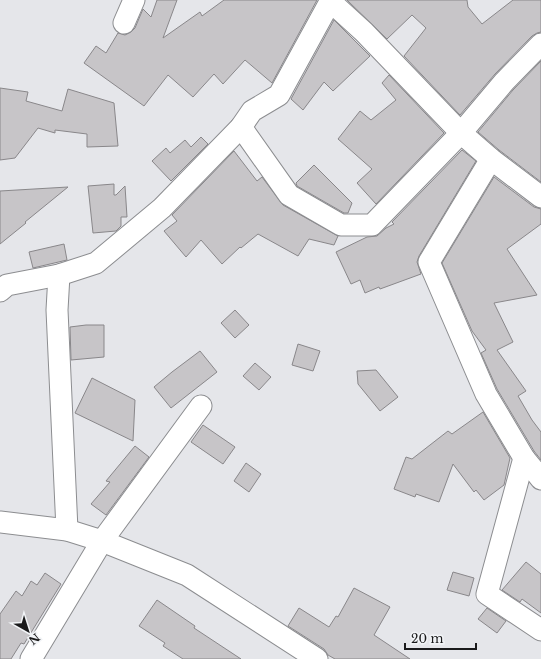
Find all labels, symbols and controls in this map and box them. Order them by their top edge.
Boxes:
north arrow [8,611,48,651]
scale bar [405,625,476,651]
text: N [25,630,43,648]
text: 20 m [411,631,443,646]

